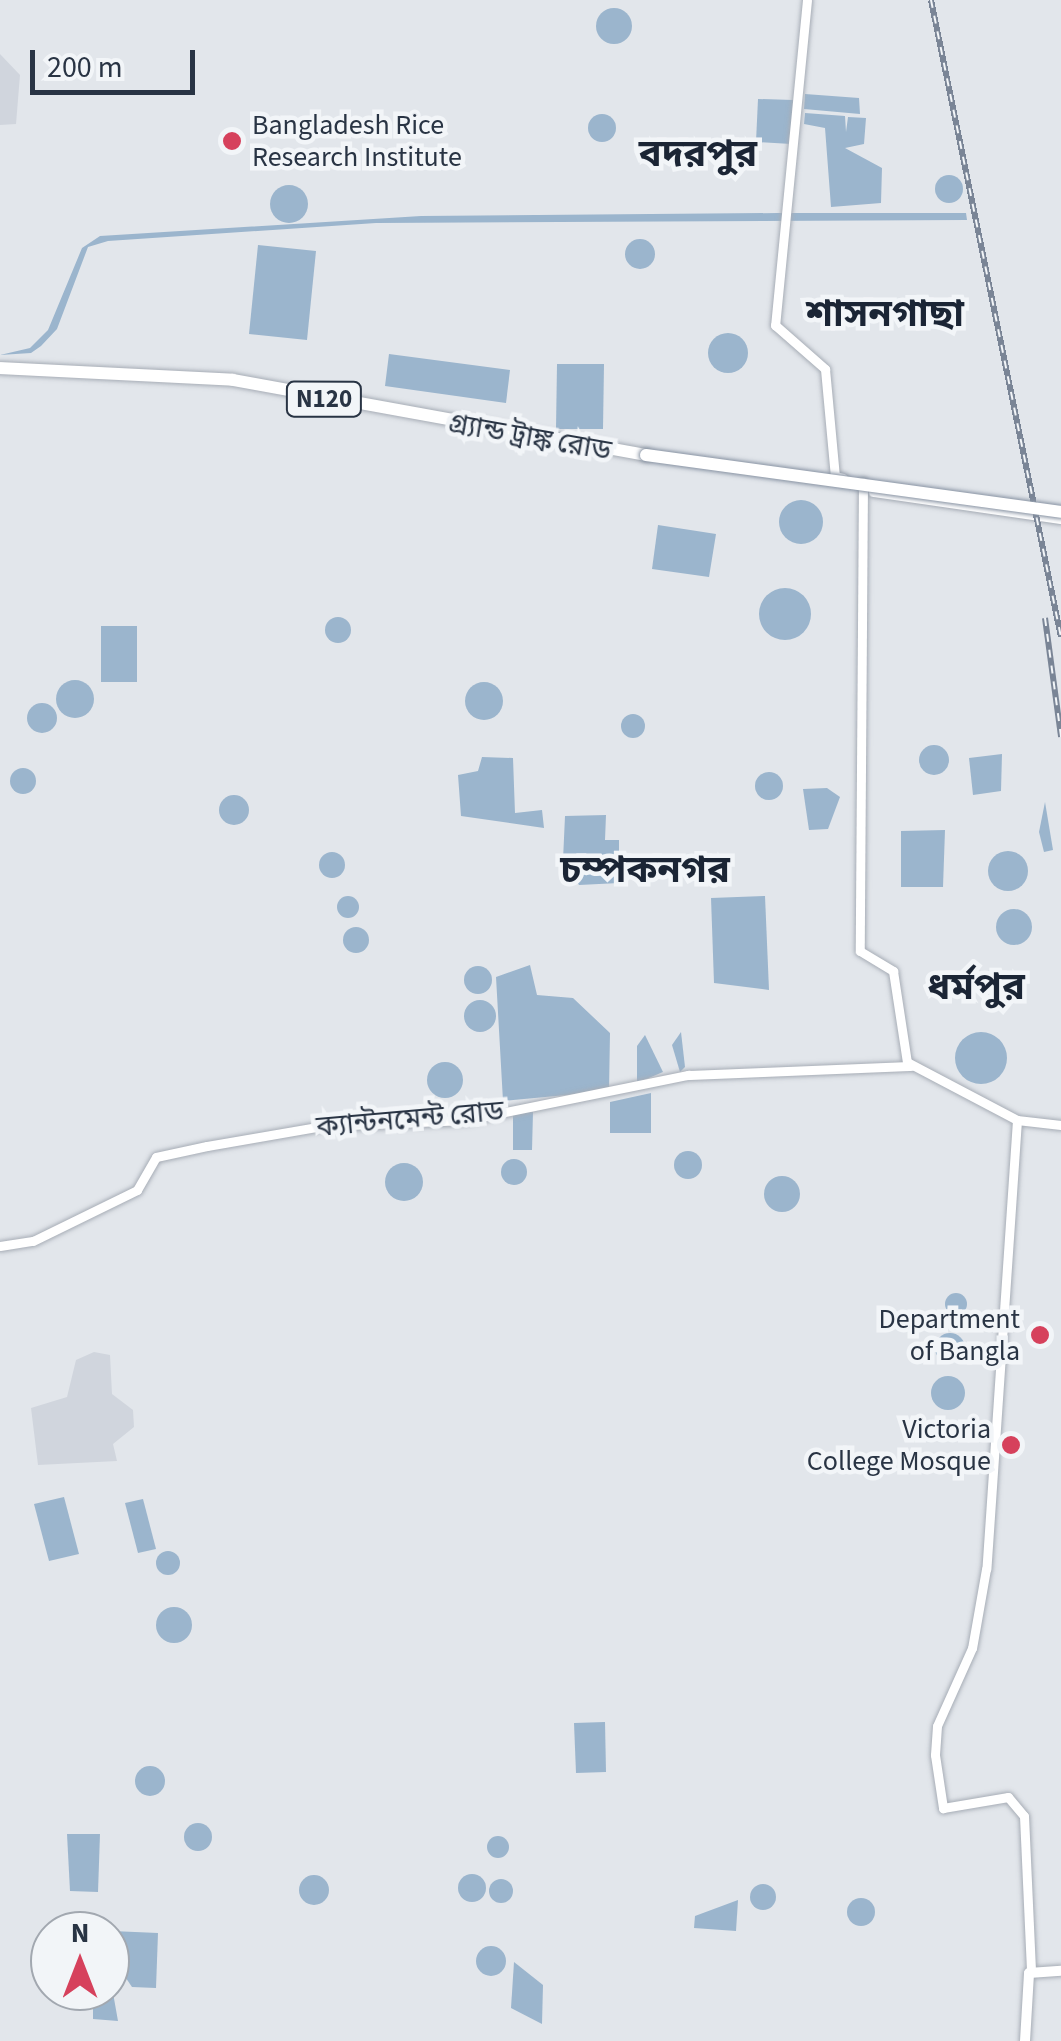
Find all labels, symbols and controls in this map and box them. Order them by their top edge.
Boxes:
scale bar [35,30,200,92]
text: 200 m [47,46,123,89]
place label: Bangladesh Rice Research Institute [252,108,462,174]
marker: Bangladesh Rice Research Institute [221,130,243,152]
district label: বদরপুর [639,132,757,178]
district label: শাসনগাছা [806,292,964,338]
road number: N120 [284,379,364,419]
street label: গ্র্যান্ড ট্রাঙ্ক রোড [446,406,614,468]
district label: চম্পকনগর [560,848,730,894]
district label: ধর্মপুর [927,965,1025,1011]
street label: ক্যান্টনমেন্ট রোড [315,1094,505,1144]
place label: Department of Bangla [879,1302,1020,1368]
marker: Department of Bangla [1029,1324,1051,1346]
place label: Victoria College Mosque [807,1412,991,1478]
marker: Victoria College Mosque [1000,1434,1022,1456]
north arrow [30,1911,130,2011]
text: N [71,1913,89,1953]

